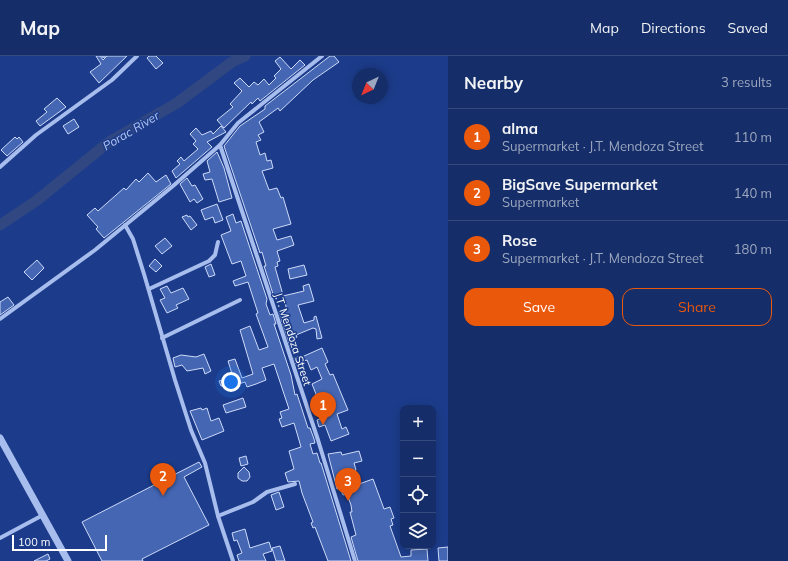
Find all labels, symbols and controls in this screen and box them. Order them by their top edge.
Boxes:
text: Map [20,16,60,40]
text: Map [590,19,619,37]
text: Directions [641,19,706,37]
text: Saved [728,19,768,37]
north arrow [352,68,388,104]
text: Nearby [464,72,523,93]
text: 3 results [721,74,772,90]
water label: Porac River [100,108,162,153]
text: alma [502,119,538,138]
text: 1 [473,129,481,145]
text: 110 m [734,129,772,145]
text: Supermarket · J.T. Mendoza Street [502,138,704,154]
text: BigSave Supermarket [502,175,658,194]
text: 2 [473,185,481,201]
text: 140 m [734,185,772,201]
text: Supermarket [502,194,579,210]
text: Rose [502,231,537,250]
text: 3 [473,241,481,257]
text: 180 m [734,241,772,257]
text: Supermarket · J.T. Mendoza Street [502,250,704,266]
button: Save [464,288,614,326]
button: Share [622,288,772,326]
street label: J.T. Mendoza Street [271,291,315,387]
your location [221,372,241,392]
pin: 1 [310,392,336,425]
map controls [400,405,436,549]
button: + [400,405,436,441]
button: − [400,441,436,477]
pin: 2 [150,463,176,496]
pin: 3 [335,468,361,501]
button: locate [400,477,436,513]
button: layers [400,513,436,549]
scale bar [12,533,107,552]
text: 100 m [18,535,50,549]

